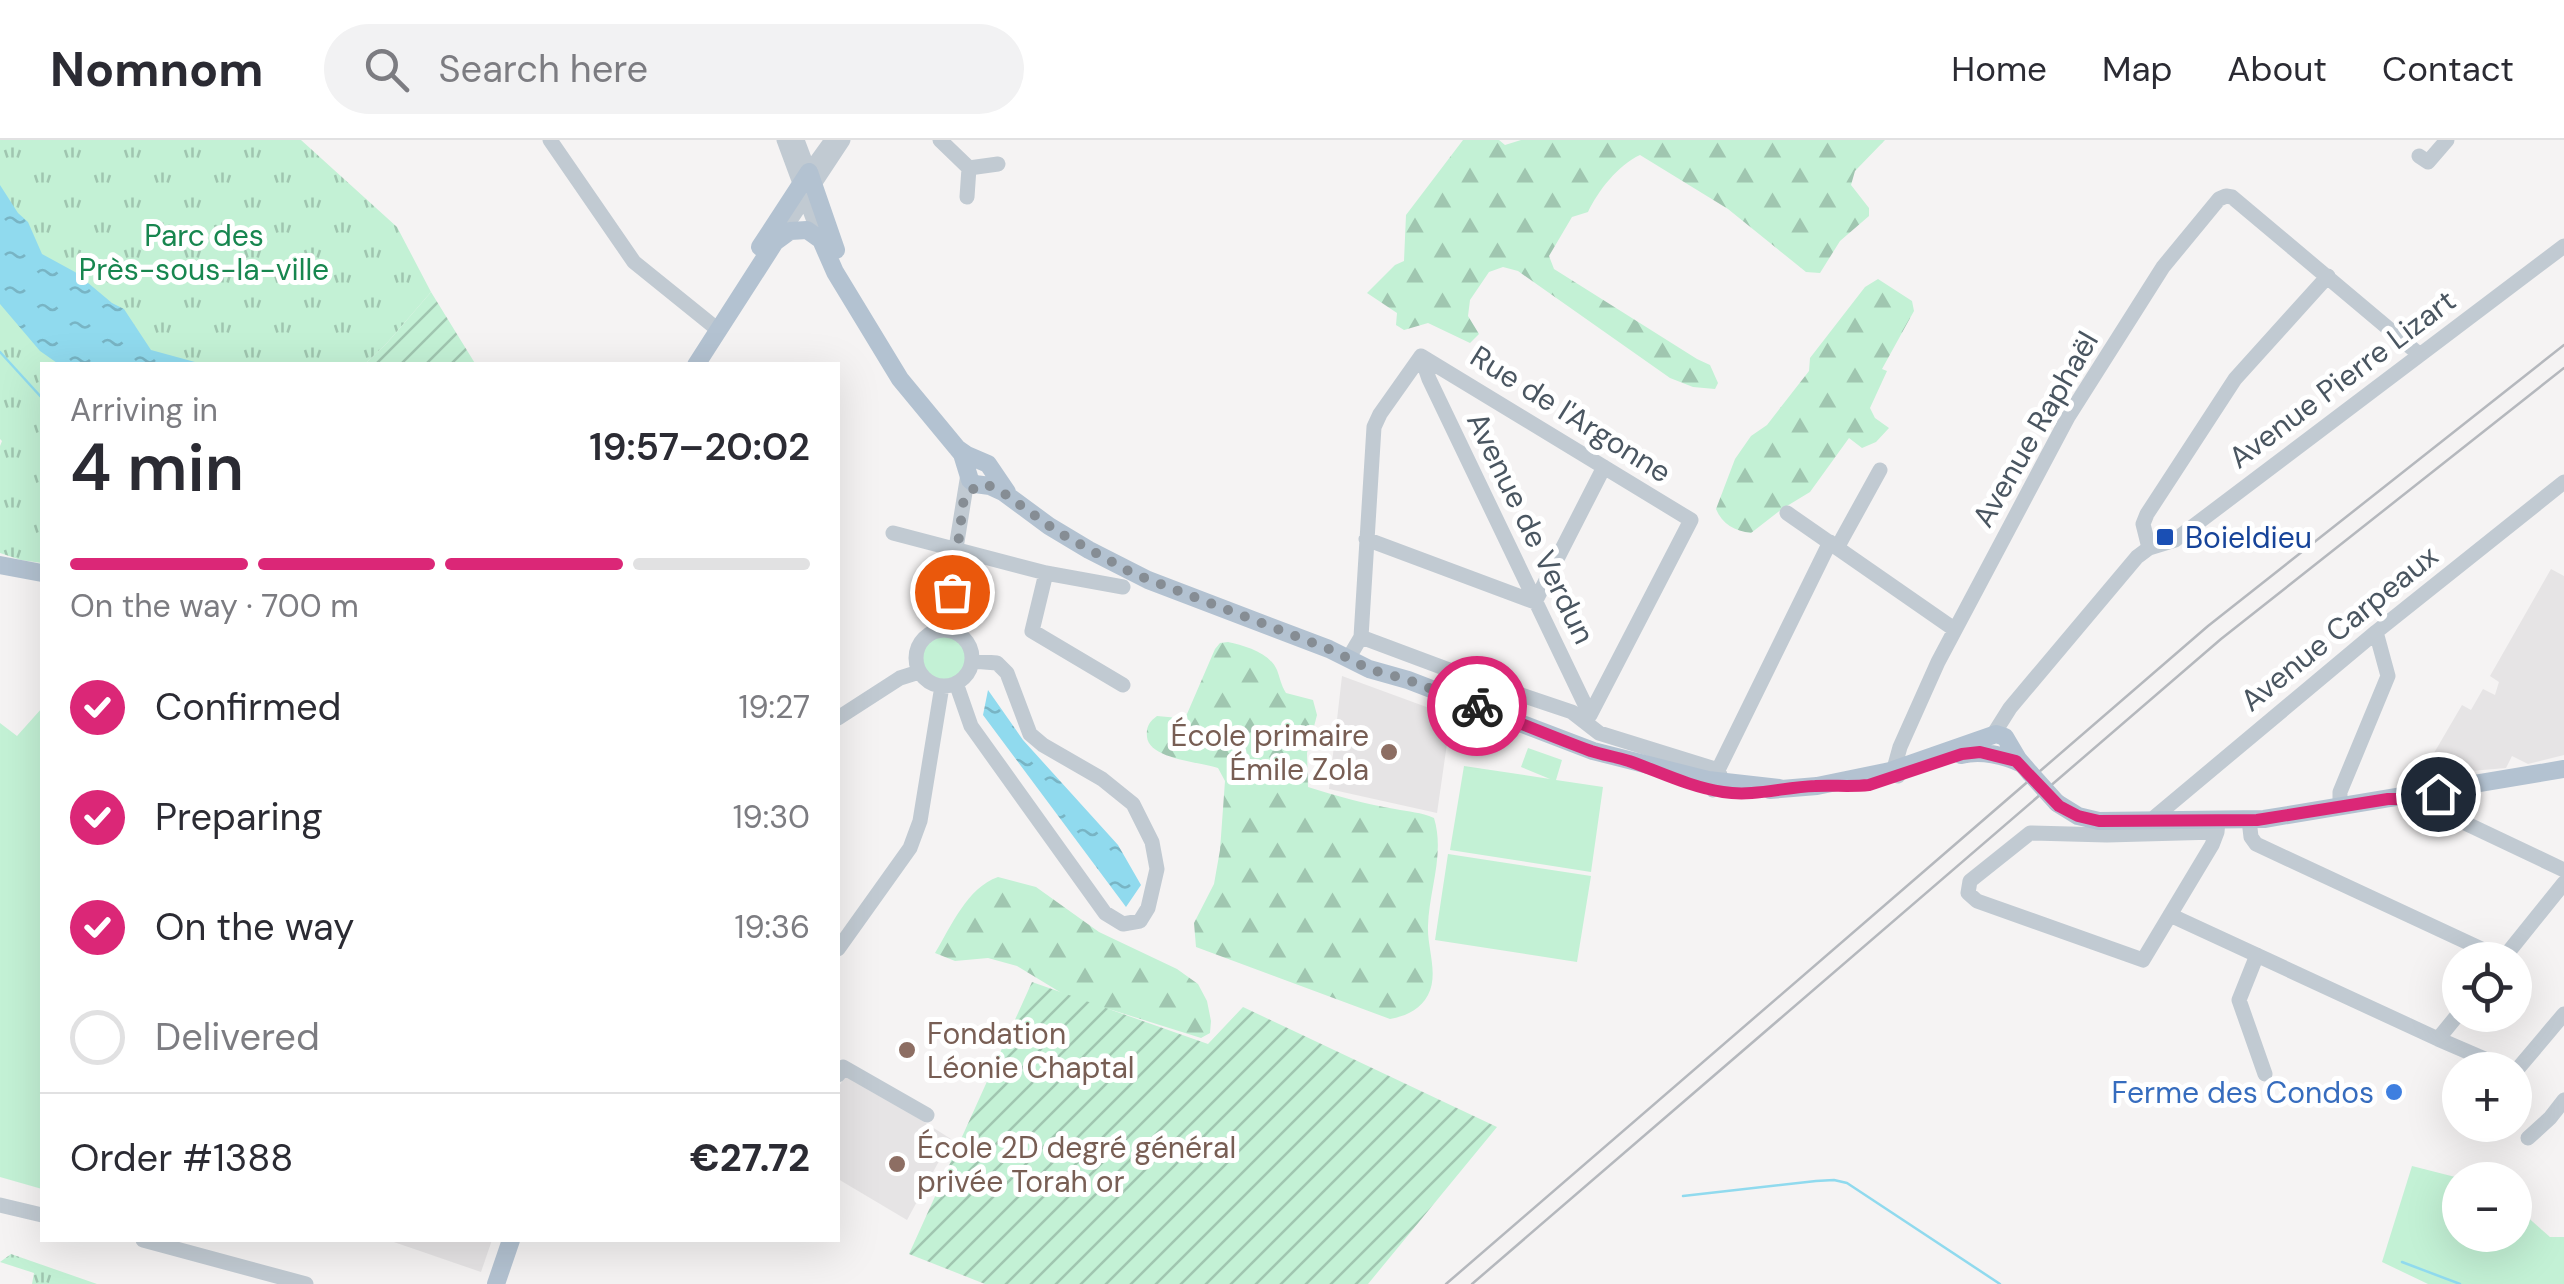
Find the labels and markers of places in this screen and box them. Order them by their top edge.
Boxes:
place label: Boieldieu [2185,518,2312,557]
marker: Boieldieu [2154,526,2176,548]
pin [910,550,995,635]
place label: École primaire Émile Zola [1170,716,1369,789]
marker: École primaire Émile Zola [1378,741,1400,763]
pin [2396,752,2481,837]
place label: Fondation Léonie Chaptal [927,1014,1134,1087]
marker: Fondation Léonie Chaptal [896,1039,918,1061]
place label: Ferme des Condos [2112,1073,2374,1112]
marker: Ferme des Condos [2383,1081,2405,1103]
place label: École 2D degré général privée Torah or [917,1128,1236,1201]
marker: École 2D degré général privée Torah or [886,1153,908,1175]

